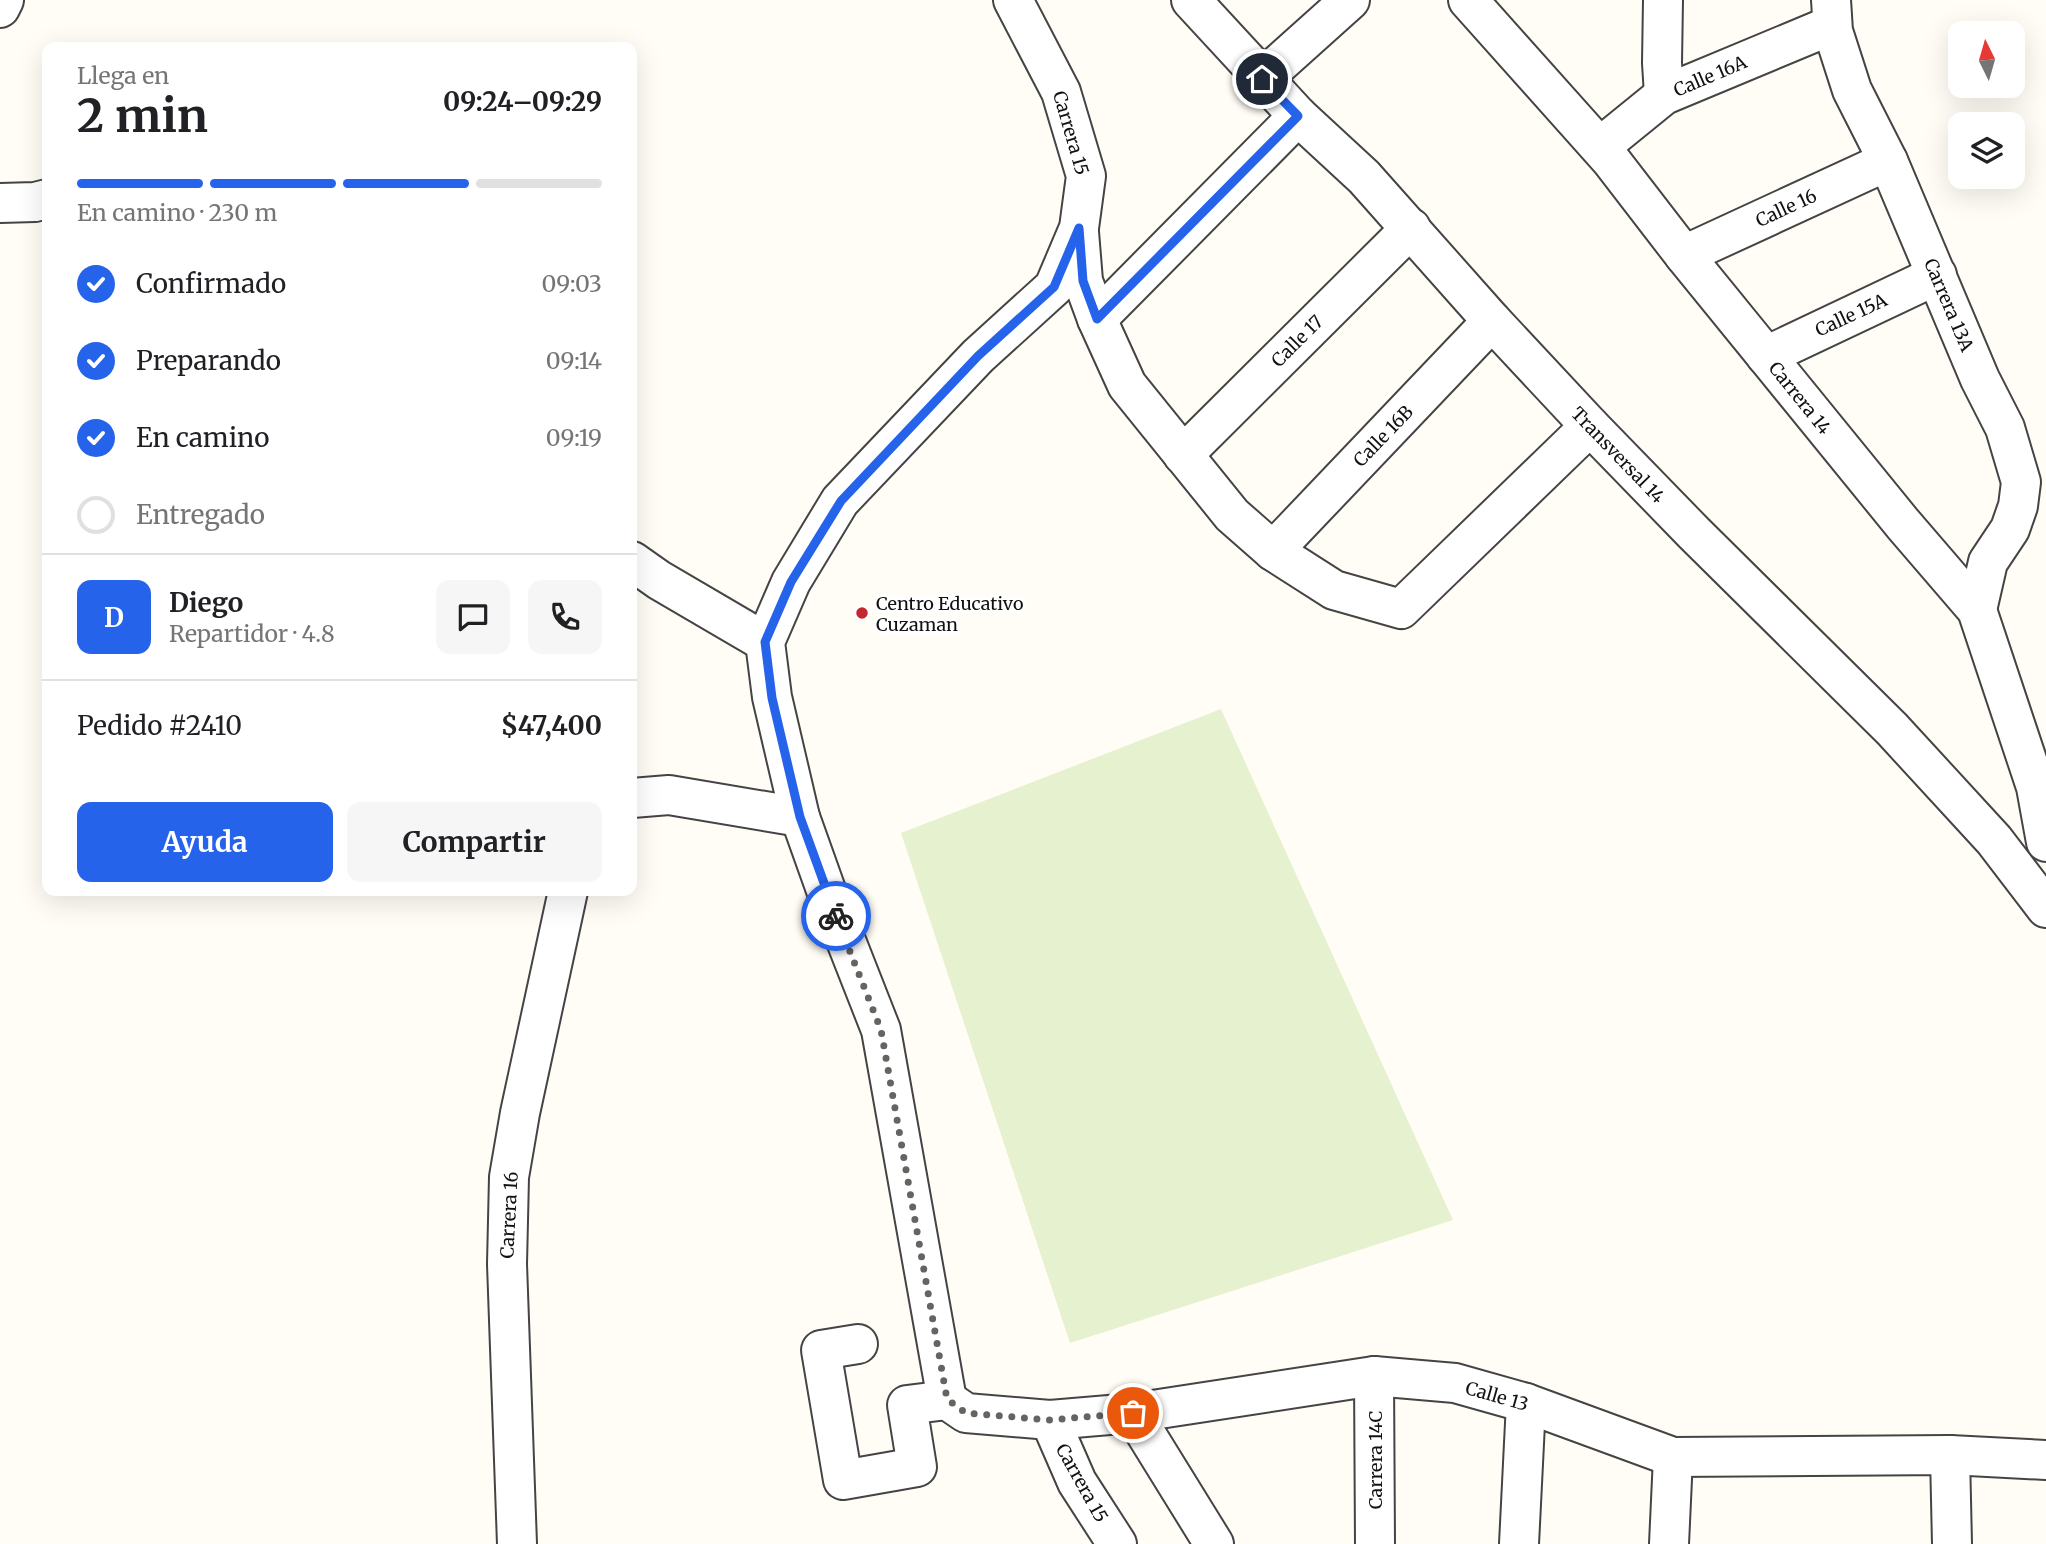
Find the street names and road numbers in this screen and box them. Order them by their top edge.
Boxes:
street label: Calle 16A [1670,50,1750,102]
street label: Carrera 15 [1048,88,1094,178]
street label: Calle 16 [1752,184,1820,232]
street label: Carrera 13A [1919,255,1979,355]
street label: Calle 15A [1811,288,1891,342]
street label: Calle 17 [1266,310,1328,372]
street label: Carrera 14 [1764,357,1836,439]
street label: Calle 16B [1348,401,1418,471]
street label: Transversal 14 [1566,402,1670,508]
street label: Carrera 16 [495,1171,523,1259]
street label: Calle 13 [1463,1376,1531,1416]
street label: Carrera 14C [1364,1410,1387,1509]
street label: Carrera 15 [1051,1440,1113,1526]

